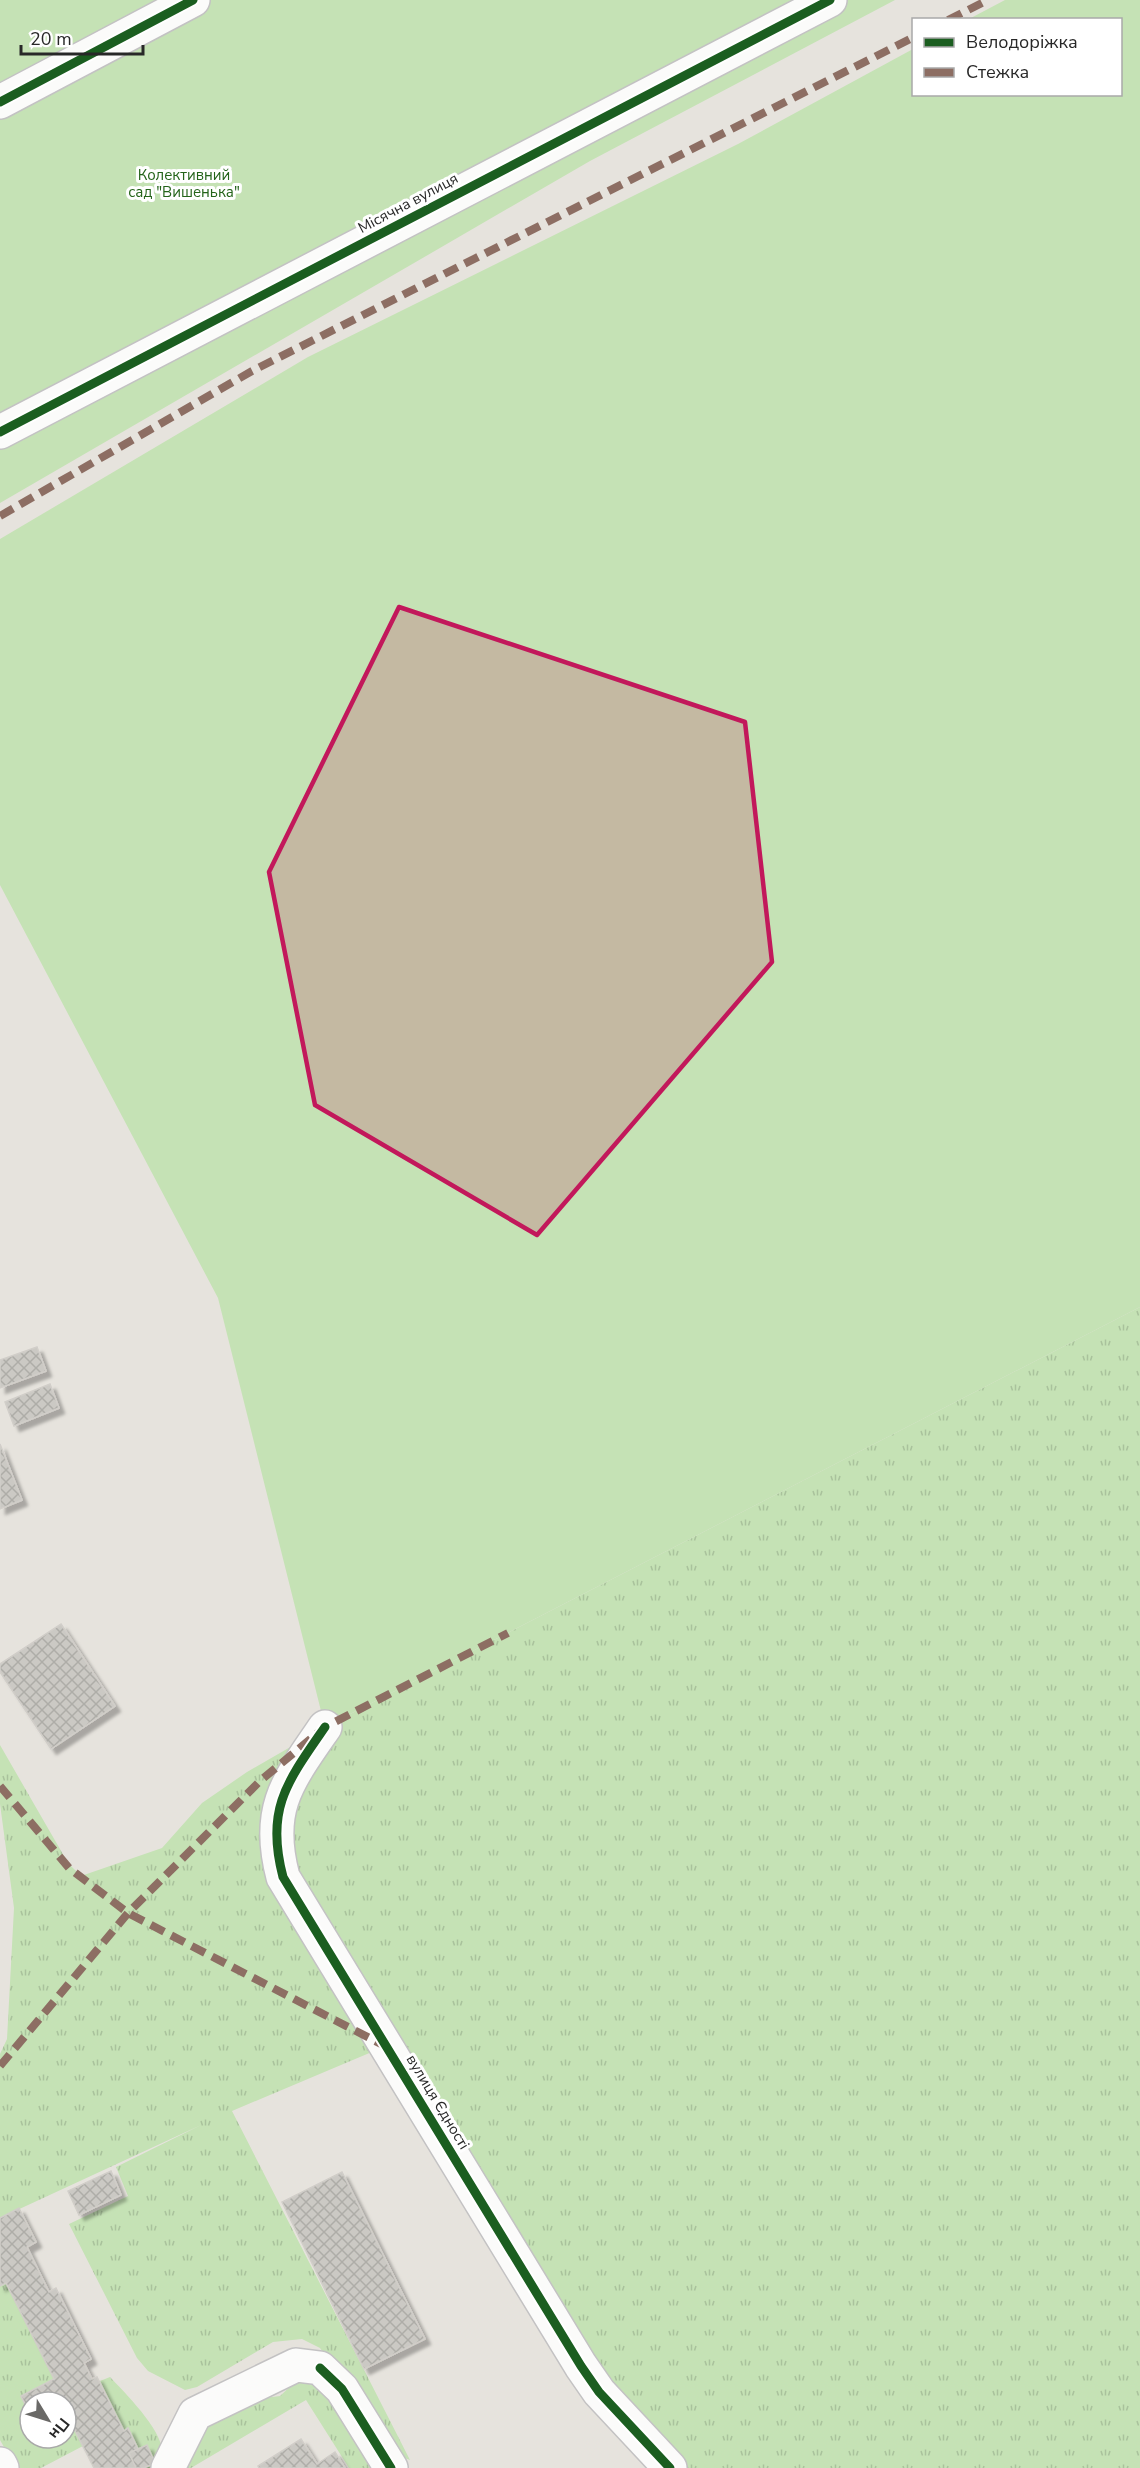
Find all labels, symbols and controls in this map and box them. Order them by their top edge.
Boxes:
scale bar [21,18,142,56]
legend [912,18,1122,96]
text: 20 m [30,27,72,51]
text: Велодоріжка [966,30,1078,54]
text: Стежка [966,60,1029,84]
park label: Колективний сад "Вишенька" [128,165,240,202]
street label: Місячна вулиця [354,168,462,238]
street label: вулиця Єдності [402,2051,474,2153]
north arrow [18,2390,78,2450]
text: Пн [44,2413,74,2444]

